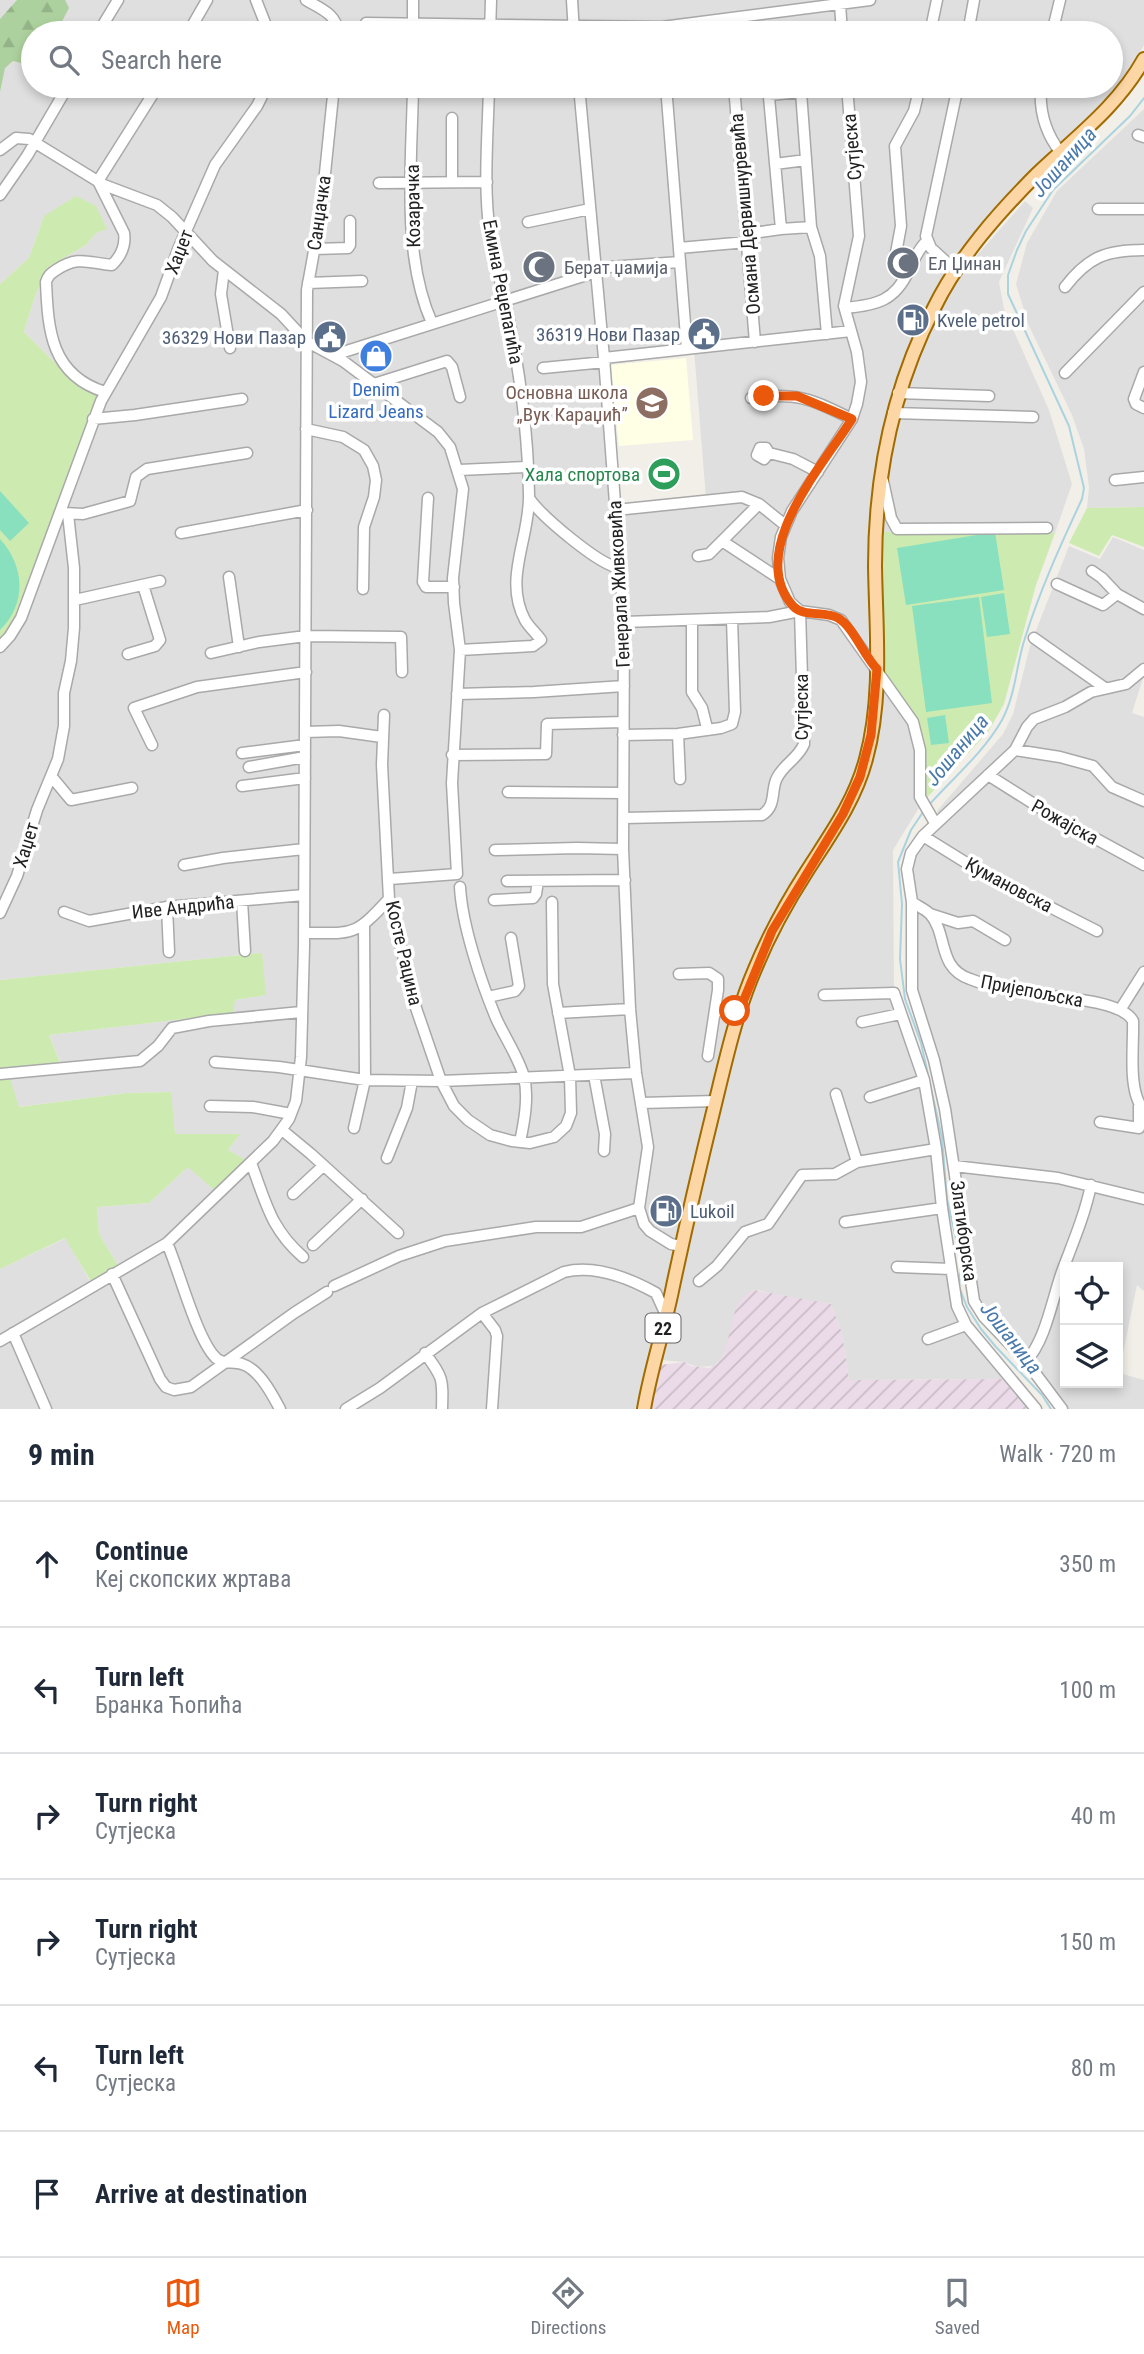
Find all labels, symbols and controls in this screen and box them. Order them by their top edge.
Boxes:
search box [21,21,1123,98]
icon: search [45,41,83,79]
text: Search here [101,45,222,75]
street label: Османа Дервишнуревића [725,112,765,316]
street label: Сутјеска [838,113,866,181]
water label: Јошаница [1027,122,1101,202]
street label: Козарачка [401,164,425,248]
street label: Санџачка [302,174,336,252]
street label: Емина Реџепагића [478,218,528,366]
street label: Хаџет [160,226,198,278]
mosque icon: Ел Џинан [884,244,922,282]
mosque icon: Берат џамија [520,248,558,286]
place label: Ел Џинан [928,252,1001,275]
place label: Берат џамија [564,256,668,279]
fuel station icon: Kvele petrol [894,301,932,339]
place label: Kvele petrol [937,309,1025,332]
public building icon: 36319 Нови Пазар [685,315,723,353]
public building icon: 36329 Нови Пазар [311,318,349,356]
place label: 36319 Нови Пазар [536,323,680,346]
place label: 36329 Нови Пазар [162,326,306,349]
shop icon: Denim Lizard Jeans [357,337,395,375]
place label: Denim Lizard Jeans [328,378,424,423]
route end [748,380,779,411]
place label: Основна школа „Вук Караџић” [505,381,628,426]
school or university icon: Основна школа „Вук Караџић” [633,384,671,422]
sports icon: Хала спортова [645,455,683,493]
place label: Хала спортова [525,463,640,486]
street label: Генерала Живковића [603,500,635,668]
street label: Сутјеска [790,674,813,740]
water label: Јошаница [920,710,994,790]
street label: Рожајска [1028,794,1102,850]
street label: Хаџет [8,820,44,870]
street label: Кумановска [962,852,1056,918]
street label: Иве Андрића [131,890,235,924]
street label: Косте Рацина [381,898,427,1008]
street label: Пријепољска [979,970,1085,1012]
route start [719,995,750,1026]
street label: Златиборска [946,1179,982,1283]
fuel station icon: Lukoil [647,1192,685,1230]
place label: Lukoil [690,1200,735,1223]
map controls [1060,1262,1123,1388]
button: locate [1060,1262,1123,1325]
water label: Јошаница [975,1297,1047,1379]
road number: 22 [646,1314,680,1343]
button: layers [1060,1325,1123,1388]
text: 9 min [28,1437,95,1472]
text: Walk · 720 m [999,1441,1116,1468]
text: Continue [95,1536,188,1566]
icon: ahead [28,1545,66,1583]
text: 350 m [1059,1551,1116,1578]
text: Кеј скопских жртава [95,1566,291,1593]
text: Turn left [95,1662,184,1692]
icon: left [28,1671,66,1709]
text: 100 m [1059,1677,1116,1704]
text: Бранка Ћопића [95,1692,242,1719]
text: Turn right [95,1788,197,1818]
icon: right [28,1797,66,1835]
text: 40 m [1071,1803,1116,1830]
text: Сутјеска [95,1818,176,1845]
text: Turn right [95,1914,197,1944]
icon: right [28,1923,66,1961]
text: 150 m [1059,1929,1116,1956]
text: Сутјеска [95,1944,176,1971]
text: Turn left [95,2040,184,2070]
icon: left [28,2049,66,2087]
text: 80 m [1071,2055,1116,2082]
text: Сутјеска [95,2070,176,2097]
icon: arrive [28,2175,66,2213]
text: Arrive at destination [95,2179,307,2209]
tab: Map [164,2274,202,2339]
tab: Directions [530,2274,606,2339]
tab: Saved [935,2274,980,2339]

